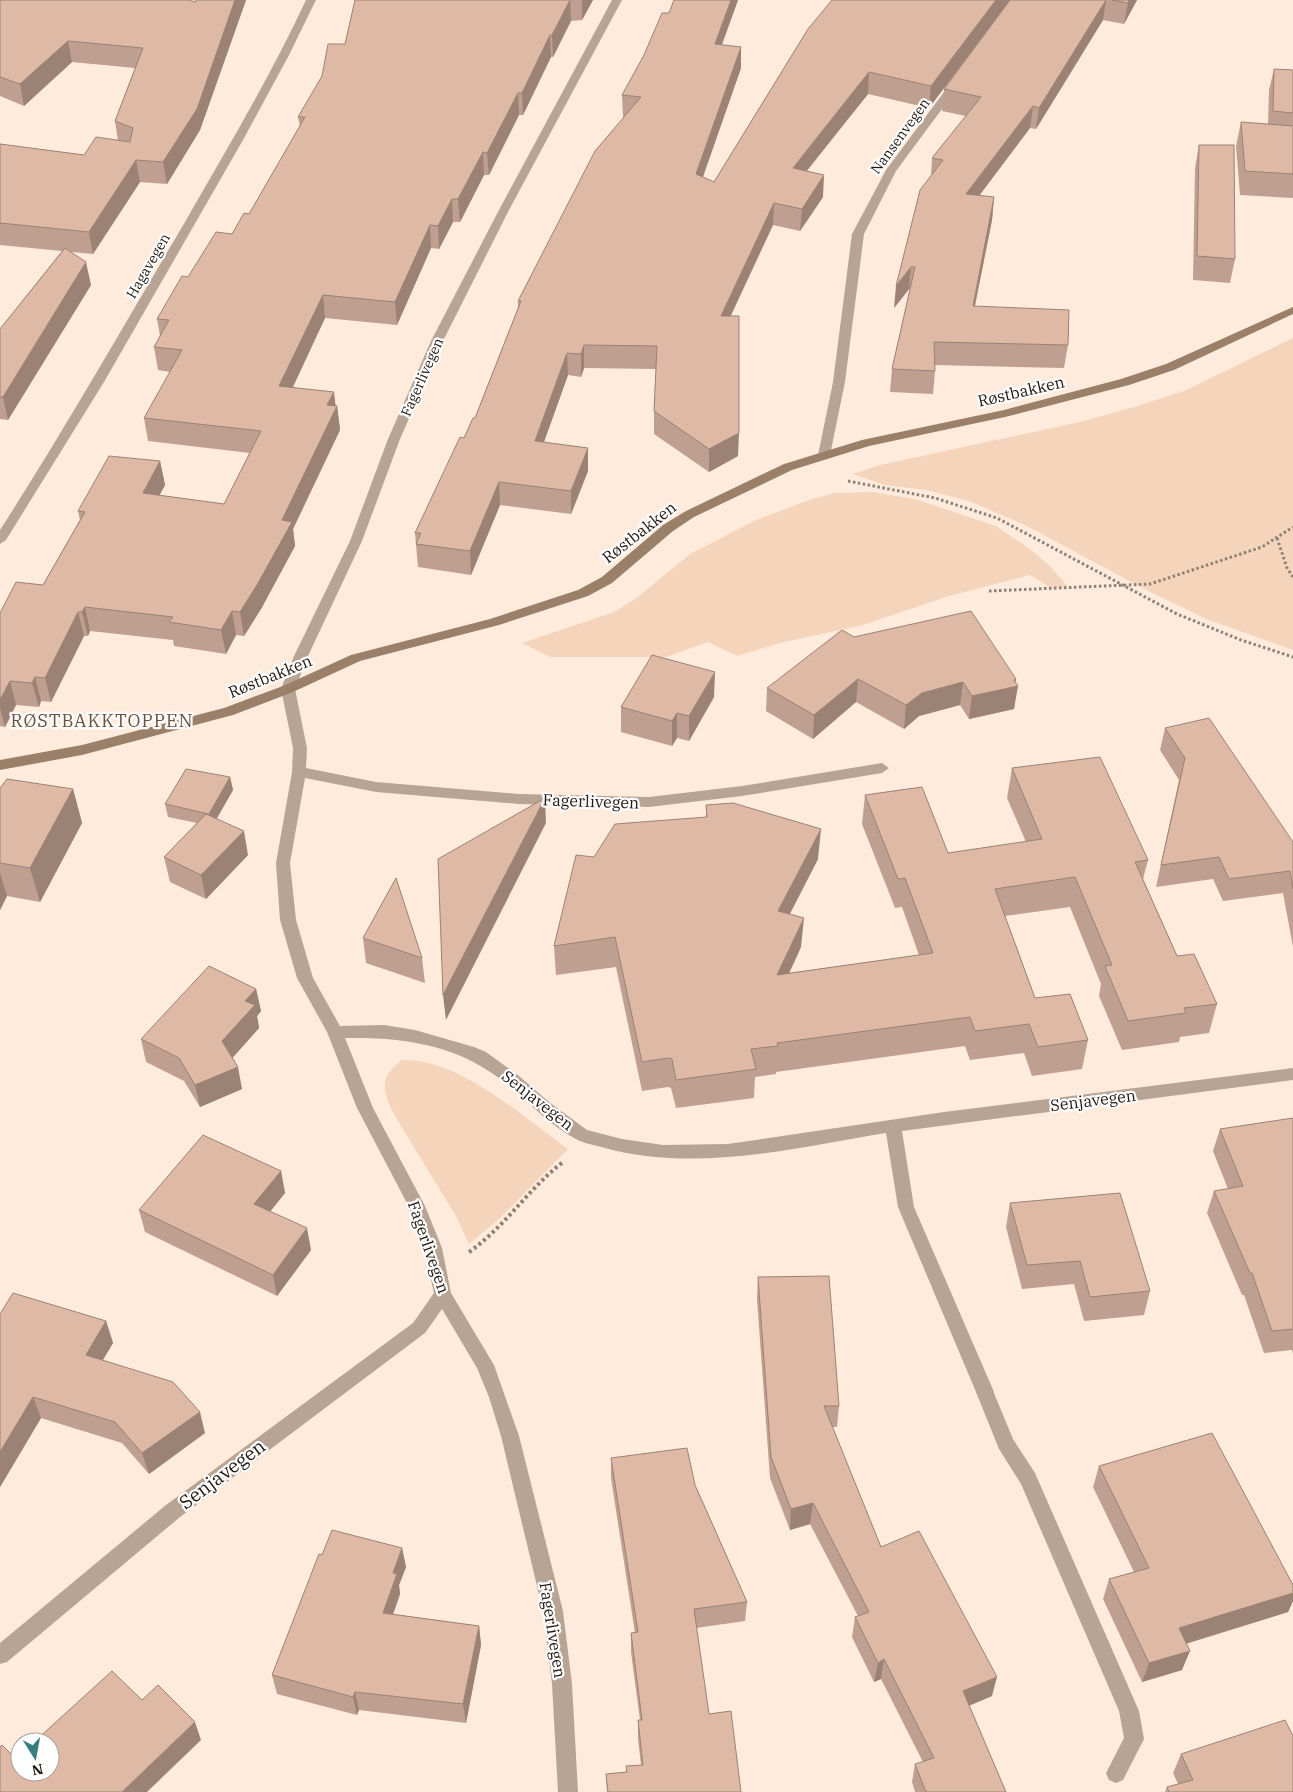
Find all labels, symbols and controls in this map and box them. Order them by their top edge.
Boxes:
street label: Nansenvegen [866,95,934,177]
street label: Hagavegen [122,230,174,302]
street label: Fagerlivegen [397,335,447,419]
street label: Røstbakken [976,371,1066,411]
street label: Røstbakken [598,497,680,567]
street label: Røstbakken [225,650,315,702]
district label: RØSTBAKKTOPPEN [11,709,193,732]
street label: Fagerlivegen [542,789,640,813]
street label: Senjavegen [498,1066,578,1134]
street label: Senjavegen [1049,1085,1137,1115]
street label: Fagerlivegen [404,1198,454,1296]
street label: Senjavegen [174,1434,270,1514]
street label: Fagerlivegen [536,1581,570,1679]
north arrow [10,1732,60,1782]
text: N [30,1760,45,1780]

